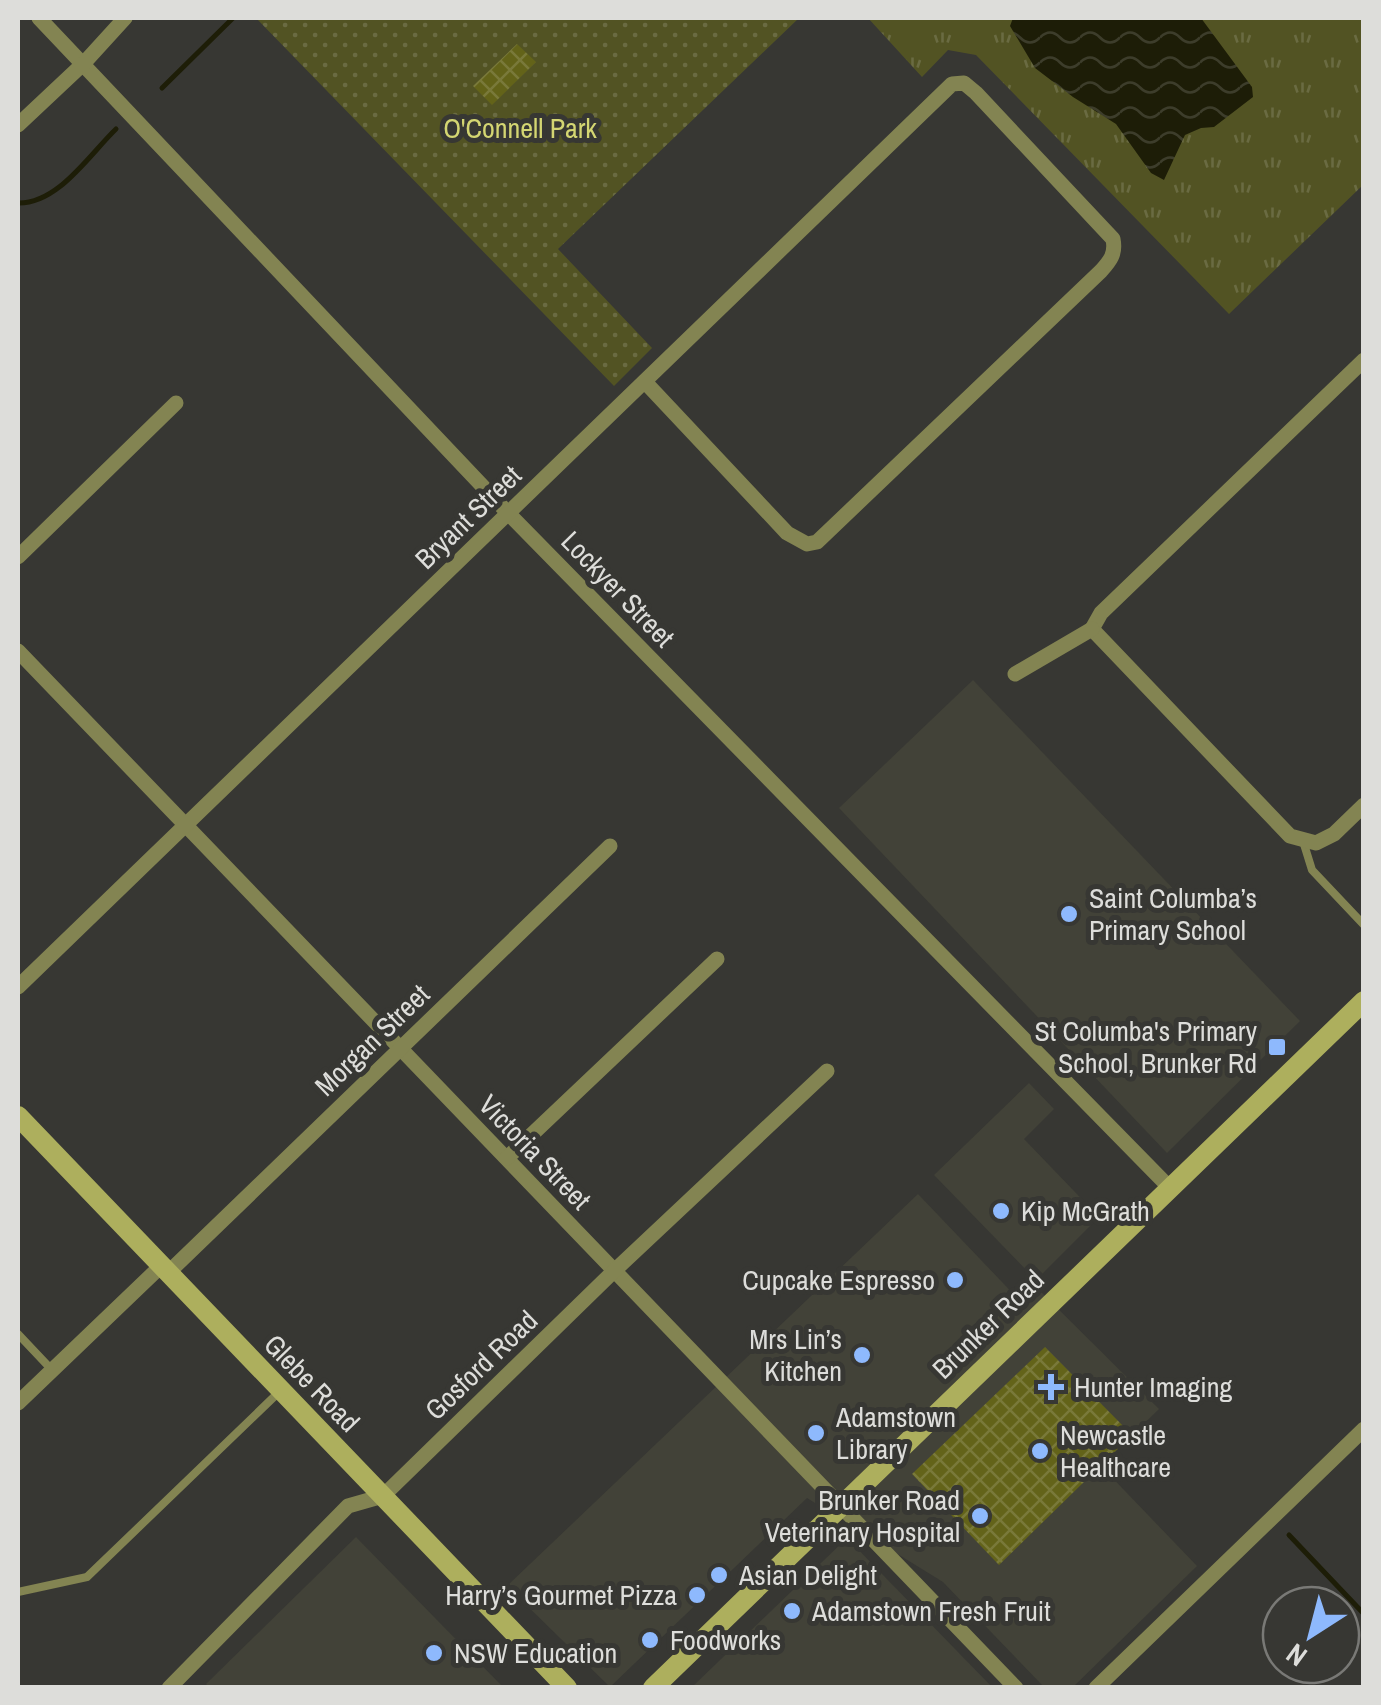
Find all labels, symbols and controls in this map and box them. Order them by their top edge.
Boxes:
park label: O'Connell Park [443,109,597,147]
street label: Bryant Street [407,457,529,577]
street label: Lockyer Street [553,523,683,655]
place label: Saint Columba’s Primary School [1089,879,1257,949]
marker: Saint Columba’s Primary School [1058,903,1080,925]
street label: Morgan Street [306,976,438,1104]
place label: St Columba's Primary School, Brunker Rd [1034,1012,1258,1082]
marker: St Columba's Primary School, Brunker Rd [1266,1036,1288,1058]
street label: Victoria Street [470,1086,600,1218]
place label: Kip McGrath [1021,1192,1150,1230]
marker: Kip McGrath [990,1200,1012,1222]
place label: Cupcake Espresso [742,1261,935,1299]
street label: Brunker Road [924,1261,1052,1387]
marker: Cupcake Espresso [944,1269,966,1291]
street label: Gosford Road [416,1302,546,1428]
place label: Mrs Lin’s Kitchen [749,1320,842,1390]
street label: Glebe Road [256,1326,368,1440]
marker: Mrs Lin’s Kitchen [851,1344,873,1366]
place label: Hunter Imaging [1074,1368,1232,1406]
marker: Hunter Imaging [1038,1374,1064,1400]
place label: Adamstown Library [835,1398,956,1468]
place label: Newcastle Healthcare [1060,1416,1171,1486]
marker: Adamstown Library [805,1422,827,1444]
marker: Newcastle Healthcare [1029,1440,1051,1462]
place label: Brunker Road Veterinary Hospital [765,1481,960,1551]
marker: Brunker Road Veterinary Hospital [969,1505,991,1527]
place label: Asian Delight [738,1556,877,1594]
marker: Asian Delight [708,1564,730,1586]
place label: Harry’s Gourmet Pizza [445,1576,677,1614]
marker: Harry’s Gourmet Pizza [686,1584,708,1606]
north arrow [1261,1585,1361,1685]
place label: Adamstown Fresh Fruit [811,1592,1051,1630]
marker: Adamstown Fresh Fruit [781,1600,803,1622]
place label: Foodworks [670,1621,781,1659]
marker: Foodworks [639,1629,661,1651]
place label: NSW Education [454,1634,617,1672]
text: N [1278,1635,1314,1675]
marker: NSW Education [423,1642,445,1664]

